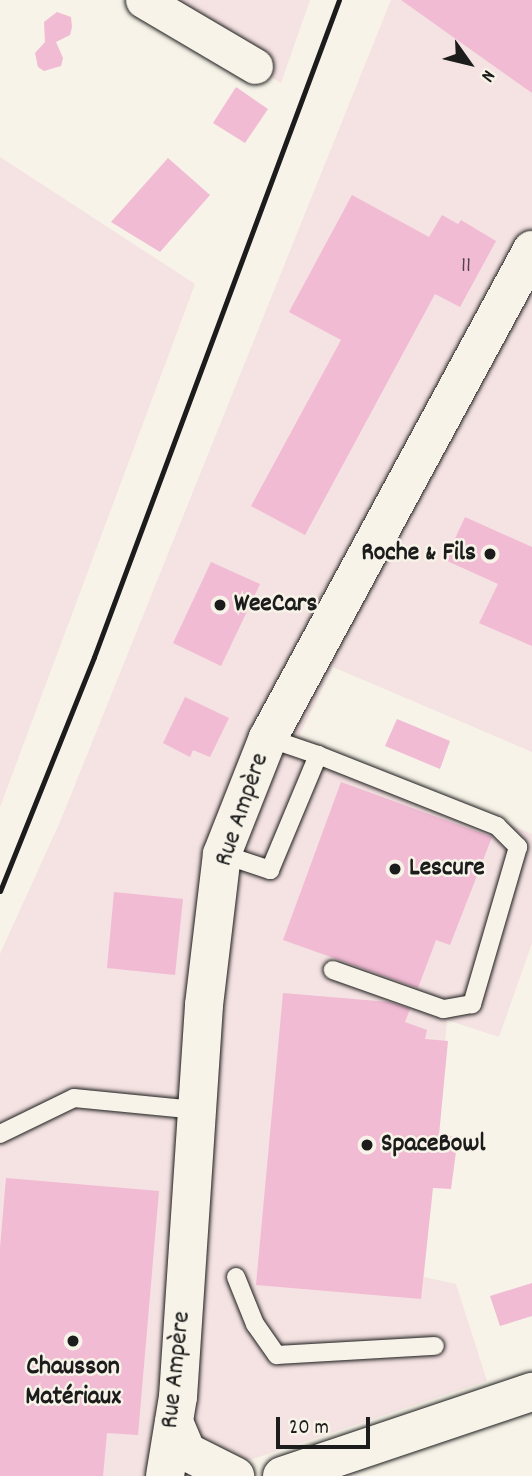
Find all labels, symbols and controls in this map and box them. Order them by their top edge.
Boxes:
north arrow [434,28,504,98]
text: N [473,64,501,86]
house number: 11 [461,253,471,281]
place label: Roche & Fils [361,538,476,570]
marker: Roche & Fils [482,546,498,562]
place label: WeeCars [234,589,317,621]
marker: WeeCars [212,597,228,613]
street label: Rue Ampère [209,749,277,871]
place label: Lescure [409,853,485,885]
marker: Lescure [387,861,403,877]
place label: SpaceBowl [381,1129,485,1161]
marker: SpaceBowl [359,1137,375,1153]
street label: Rue Ampère [155,1310,199,1430]
marker: Chausson Matériaux [65,1333,81,1349]
place label: Chausson Matériaux [25,1352,121,1414]
scale bar [280,1402,374,1446]
text: 20 m [289,1414,329,1444]

